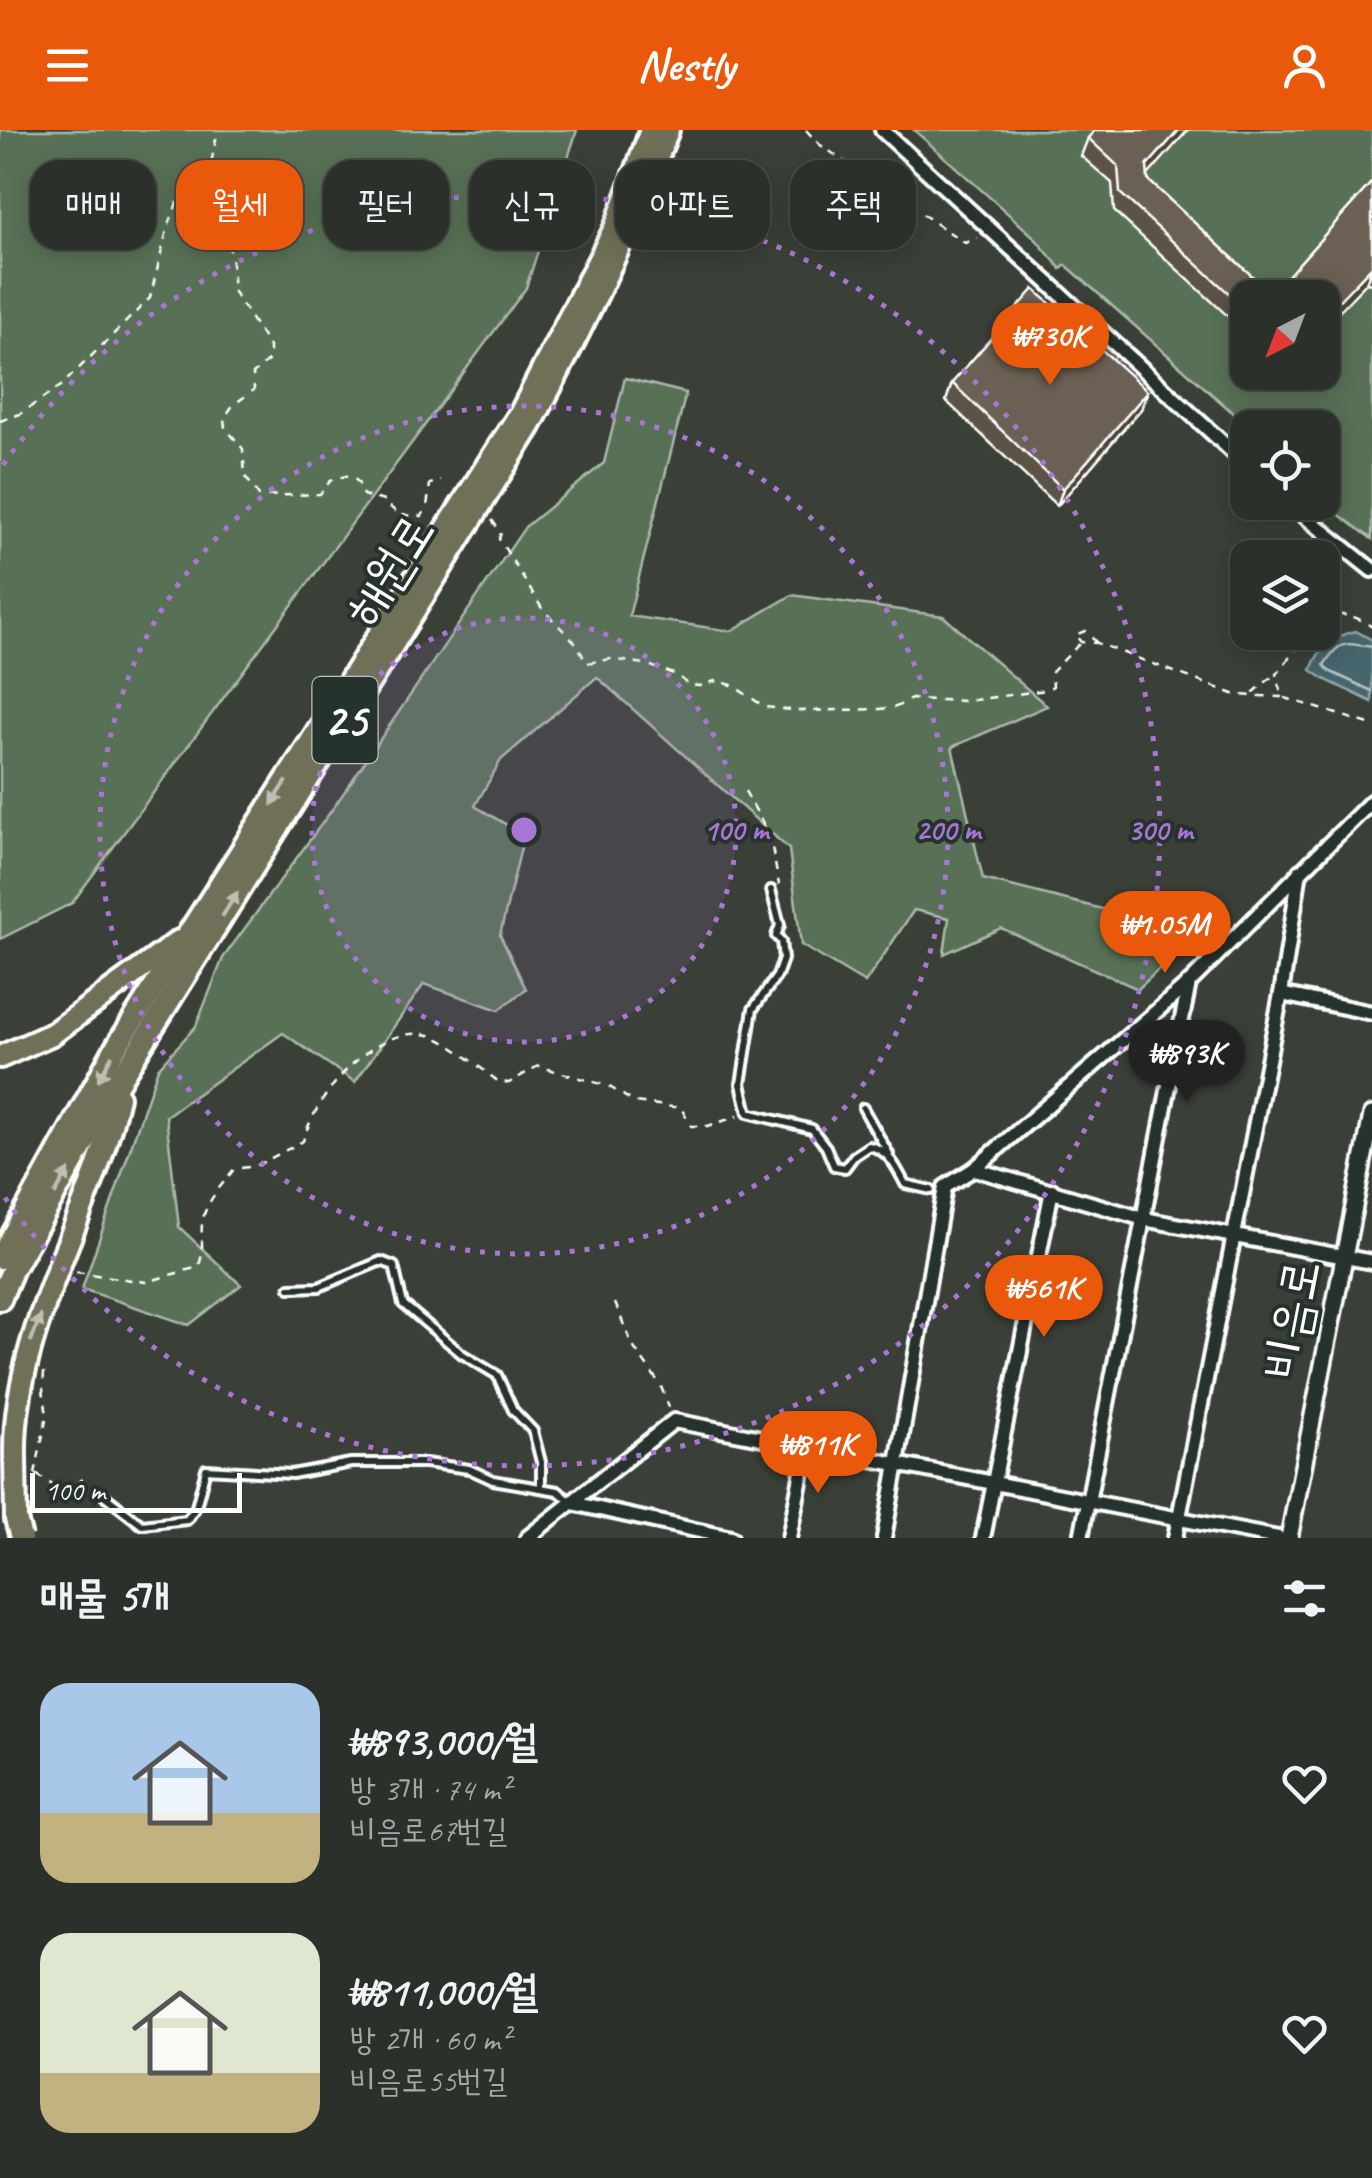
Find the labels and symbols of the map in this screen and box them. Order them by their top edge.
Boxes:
north arrow [1230,280,1340,390]
pin: ₩730K [980,303,1120,388]
street label: 해원로 [330,502,448,638]
road number: 25 [312,677,378,763]
one-way arrow [270,779,288,807]
text: 100 m [704,811,771,849]
text: 200 m [916,811,983,849]
text: 300 m [1128,811,1195,849]
centre of rings [506,812,542,848]
one-way arrow [221,890,238,918]
pin: ₩1.05M [1084,891,1246,976]
pin: ₩893K [1117,1020,1257,1105]
one-way arrow [96,1053,113,1082]
one-way arrow [53,1168,70,1196]
street label: 비음로 [1249,1254,1333,1384]
pin: ₩561K [974,1255,1114,1340]
one-way arrow [29,1313,44,1343]
pin: ₩811K [748,1411,888,1496]
scale bar [30,1468,242,1512]

